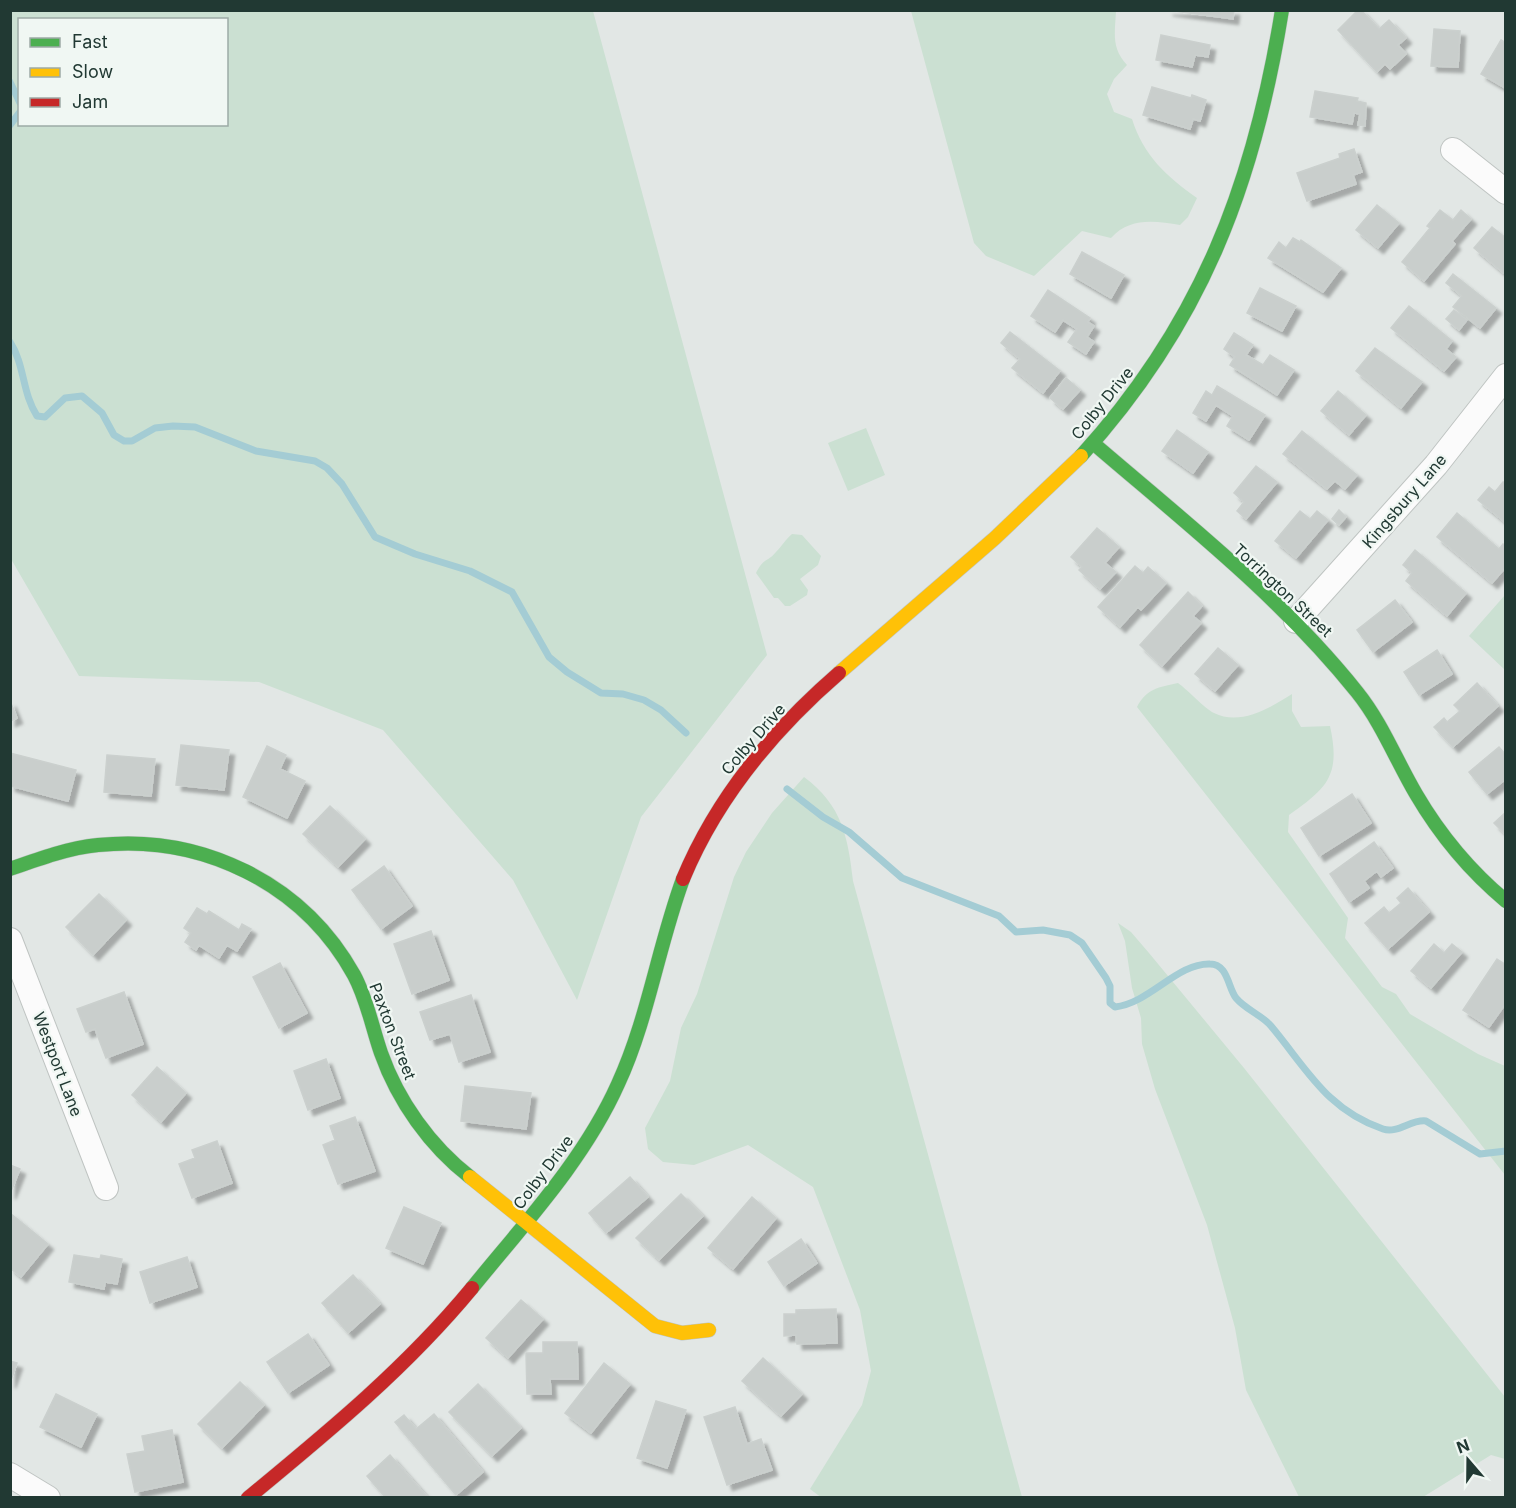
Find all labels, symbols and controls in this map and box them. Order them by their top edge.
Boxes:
legend [18,18,228,126]
text: Fast [72,31,108,52]
text: Slow [72,61,113,82]
text: Jam [72,91,108,112]
street label: Colby Drive [1067,363,1137,443]
street label: Kingsbury Lane [1358,450,1450,552]
street label: Torrington Street [1229,539,1337,641]
street label: Colby Drive [717,699,789,779]
street label: Paxton Street [365,980,421,1082]
street label: Westport Lane [29,1009,87,1119]
street label: Colby Drive [509,1131,577,1213]
north arrow [1438,1430,1498,1490]
text: N [1454,1434,1472,1457]

